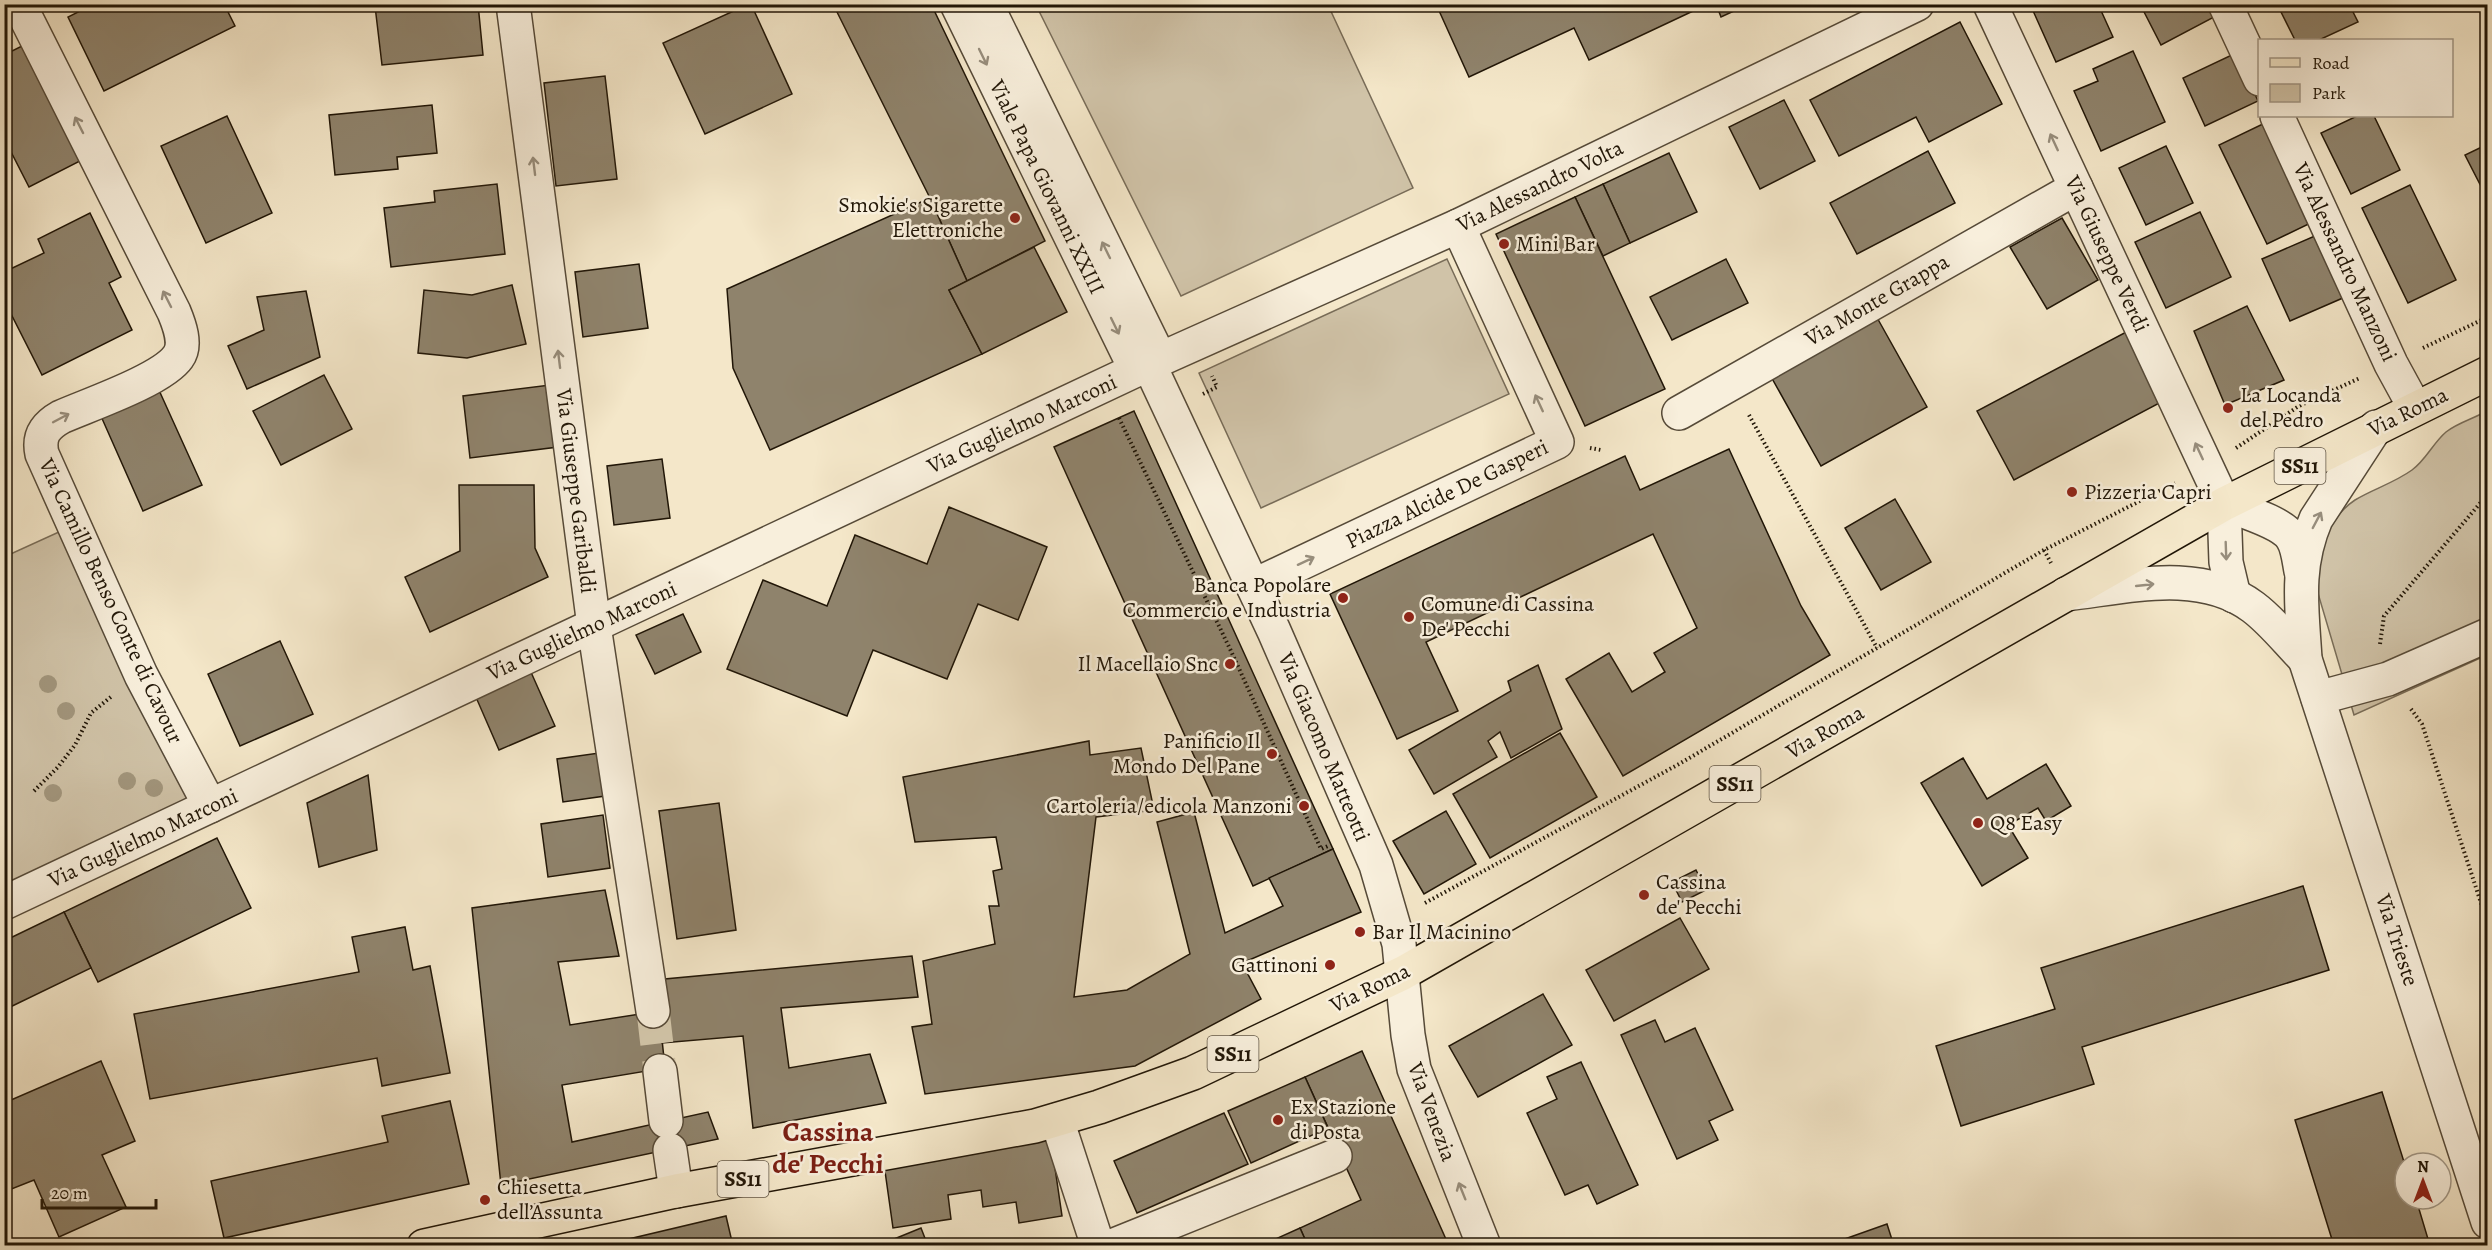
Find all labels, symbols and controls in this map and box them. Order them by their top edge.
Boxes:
legend [2258,39,2453,117]
one-way arrow [977,48,989,65]
text: Road [2312,51,2350,75]
street label: Viale Papa Giovanni XXIII [982,74,1112,299]
text: Park [2312,81,2346,105]
one-way arrow [73,116,85,134]
street label: Via Alessandro Volta [1451,132,1629,240]
one-way arrow [2048,133,2060,151]
one-way arrow [529,157,540,176]
street label: Via Alessandro Manzoni [2285,157,2404,366]
street label: Via Giuseppe Verdi [2057,170,2156,337]
place label: Smokie's Sigarette Elettroniche [838,190,1003,245]
marker: Smokie's Sigarette Elettroniche [1008,211,1022,225]
place label: Mini Bar [1516,229,1595,259]
marker: Mini Bar [1497,237,1511,251]
one-way arrow [1100,242,1112,260]
street label: Via Monte Grappa [1798,246,1955,354]
one-way arrow [161,290,172,308]
one-way arrow [1110,317,1121,335]
one-way arrow [554,350,565,370]
street label: Via Guglielmo Marconi [921,367,1122,482]
street label: Via Roma [2362,379,2454,445]
place label: La Locanda del Pedro [2240,380,2342,435]
street label: Via Giuseppe Garibaldi [548,386,603,595]
one-way arrow [1533,395,1544,413]
marker: La Locanda del Pedro [2221,401,2235,415]
one-way arrow [52,412,69,424]
street label: Piazza Alcide De Gasperi [1341,432,1553,556]
one-way arrow [2193,443,2205,461]
road number: SS11 [2274,448,2326,484]
street label: Via Camillo Benso Conte di Cavour [31,453,190,748]
place label: Pizzeria Capri [2084,477,2212,507]
marker: Pizzeria Capri [2065,485,2079,499]
one-way arrow [2312,511,2323,529]
one-way arrow [2220,540,2232,560]
one-way arrow [1296,555,1314,567]
place label: Banca Popolare Commercio e Industria [1123,570,1332,625]
street label: Via Guglielmo Marconi [481,574,682,689]
one-way arrow [2135,579,2155,590]
place label: Comune di Cassina De' Pecchi [1421,589,1595,644]
marker: Banca Popolare Commercio e Industria [1336,591,1350,605]
marker: Comune di Cassina De' Pecchi [1402,610,1416,624]
street label: Via Giacomo Matteotti [1270,647,1377,846]
place label: Il Macellaio Snc [1077,649,1218,679]
marker: Il Macellaio Snc [1223,657,1237,671]
street label: Via Roma [1780,697,1870,767]
place label: Panificio Il Mondo Del Pane [1113,726,1260,781]
marker: Panificio Il Mondo Del Pane [1265,747,1279,761]
road number: SS11 [1710,766,1760,802]
street label: Via Guglielmo Marconi [42,781,243,896]
place label: Cartoleria/edicola Manzoni [1046,791,1292,821]
marker: Cartoleria/edicola Manzoni [1297,799,1311,813]
place label: Q8 Easy [1990,808,2062,838]
marker: Q8 Easy [1971,816,1985,830]
place label: Cassina de' Pecchi [1656,867,1742,922]
marker: Cassina de' Pecchi [1637,888,1651,902]
street label: Via Trieste [2368,889,2426,990]
place label: Bar Il Macinino [1372,917,1511,947]
marker: Bar Il Macinino [1353,925,1367,939]
place label: Gattinoni [1231,950,1318,980]
street label: Via Roma [1324,955,1416,1021]
marker: Gattinoni [1323,958,1337,972]
road number: SS11 [1208,1036,1258,1072]
street label: Via Venezia [1400,1057,1464,1166]
place label: Ex Stazione di Posta [1290,1092,1396,1147]
district label: Cassina de' Pecchi [772,1113,884,1183]
marker: Ex Stazione di Posta [1271,1113,1285,1127]
north arrow [2393,1151,2453,1211]
text: N [2417,1156,2429,1178]
road number: SS11 [718,1161,768,1197]
scale bar [42,1172,156,1210]
place label: Chiesetta dell’Assunta [497,1172,604,1227]
text: 20 m [51,1181,88,1205]
one-way arrow [1456,1182,1467,1200]
marker: Chiesetta dell’Assunta [478,1193,492,1207]

